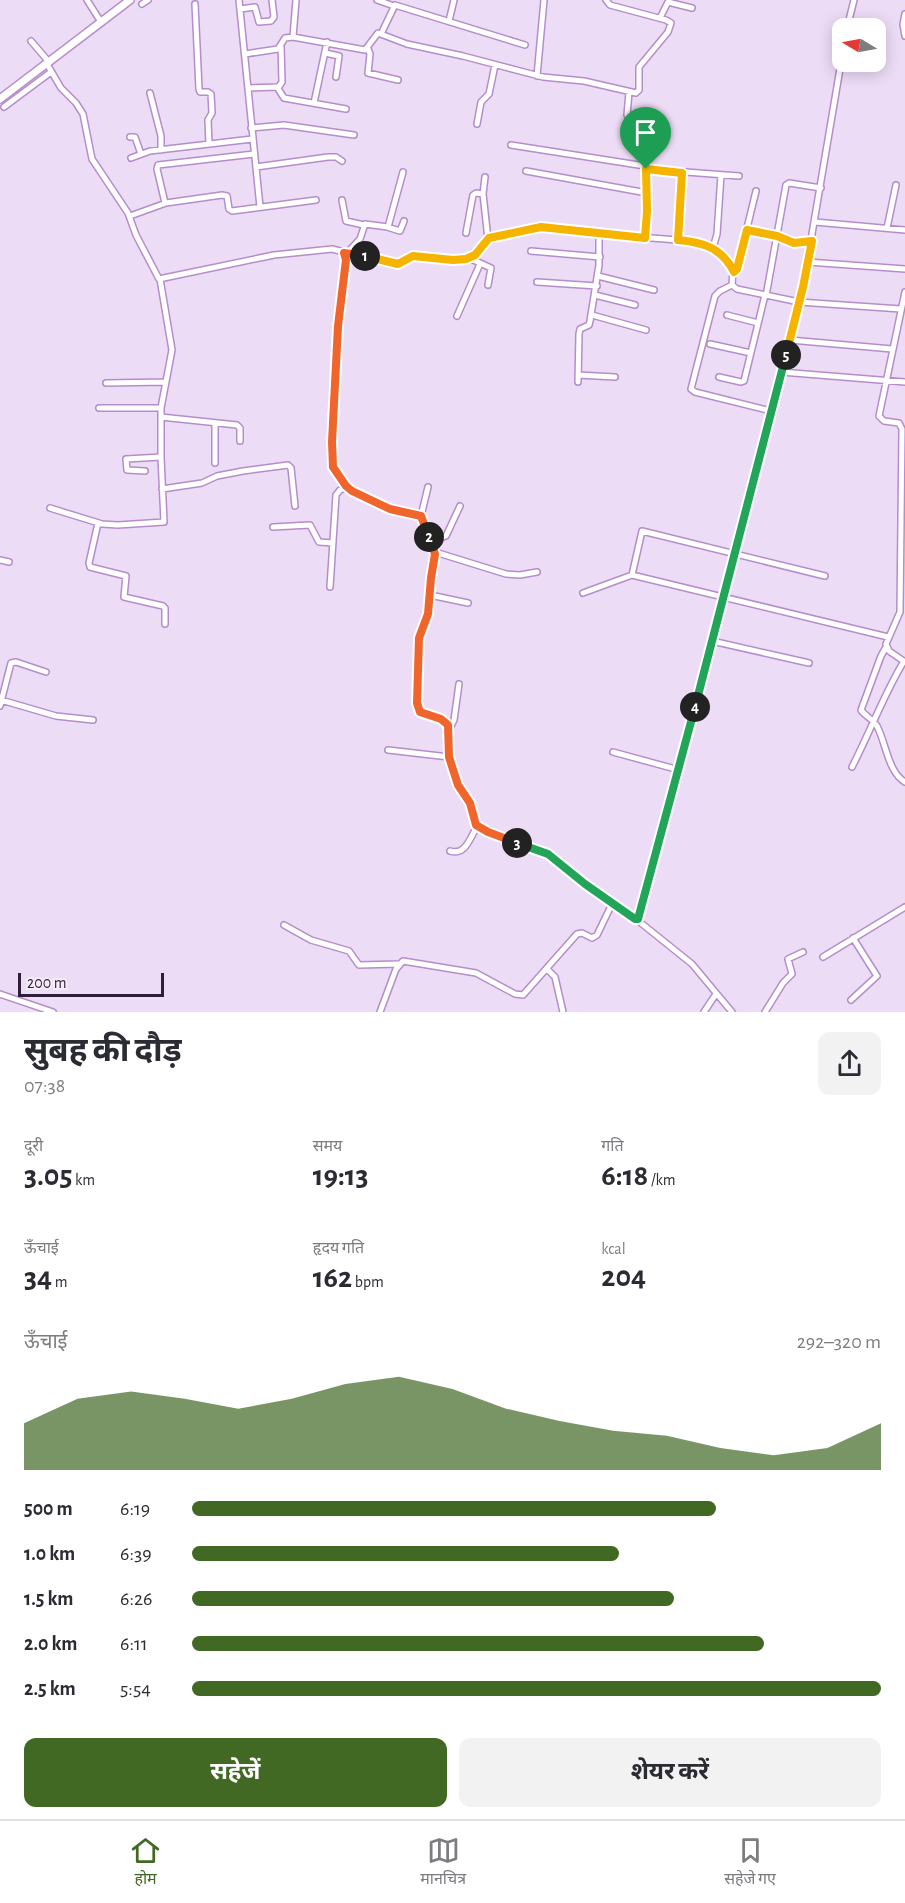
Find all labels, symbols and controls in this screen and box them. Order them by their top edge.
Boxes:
north arrow [832,18,886,72]
map controls [832,18,886,72]
pin [620,107,671,169]
icon: arrive [629,116,662,149]
pin: 1 [350,241,380,271]
text: 1 [362,248,368,264]
pin: 5 [771,340,801,370]
text: 5 [783,347,789,363]
pin: 2 [414,522,444,552]
text: 2 [425,529,433,545]
pin: 4 [680,692,710,722]
text: 4 [691,699,699,715]
pin: 3 [502,828,532,858]
text: 3 [514,835,520,851]
scale bar [18,970,164,998]
text: 200 m [27,975,67,991]
button: share [818,1032,881,1095]
text: सुबह की दौड़ [24,1035,182,1068]
text: 07:38 [24,1076,65,1096]
text: दूरी [24,1138,43,1154]
text: समय [313,1138,342,1154]
text: गति [601,1138,624,1154]
text: 3.05 [24,1161,72,1191]
text: 19:13 [313,1161,369,1191]
text: 6:18 [601,1161,648,1191]
text: km [72,1172,95,1188]
text: /km [648,1172,676,1188]
text: ऊँचाई [24,1240,59,1256]
text: हृदय गति [313,1240,364,1256]
text: kcal [601,1241,626,1257]
text: 204 [601,1262,646,1292]
text: 34 [24,1263,52,1293]
text: 162 [313,1263,352,1293]
text: m [52,1274,67,1290]
text: bpm [352,1274,384,1290]
text: ऊँचाई [24,1332,67,1352]
text: 292–320 m [797,1332,881,1352]
text: 500 m [24,1499,73,1519]
text: 6:19 [120,1499,150,1519]
text: 1.0 km [24,1544,75,1564]
text: 6:39 [120,1544,152,1564]
text: 1.5 km [24,1589,73,1609]
text: 6:26 [120,1589,152,1609]
text: 2.0 km [24,1634,77,1654]
text: 6:11 [120,1634,148,1654]
text: 2.5 km [24,1679,76,1699]
text: 5:54 [120,1679,151,1699]
button: सहेजें [24,1738,447,1807]
button: शेयर करें [459,1738,881,1807]
tab: होम [129,1834,162,1891]
tab: मानचित्र [420,1834,466,1891]
tab: सहेजे गए [724,1834,776,1891]

